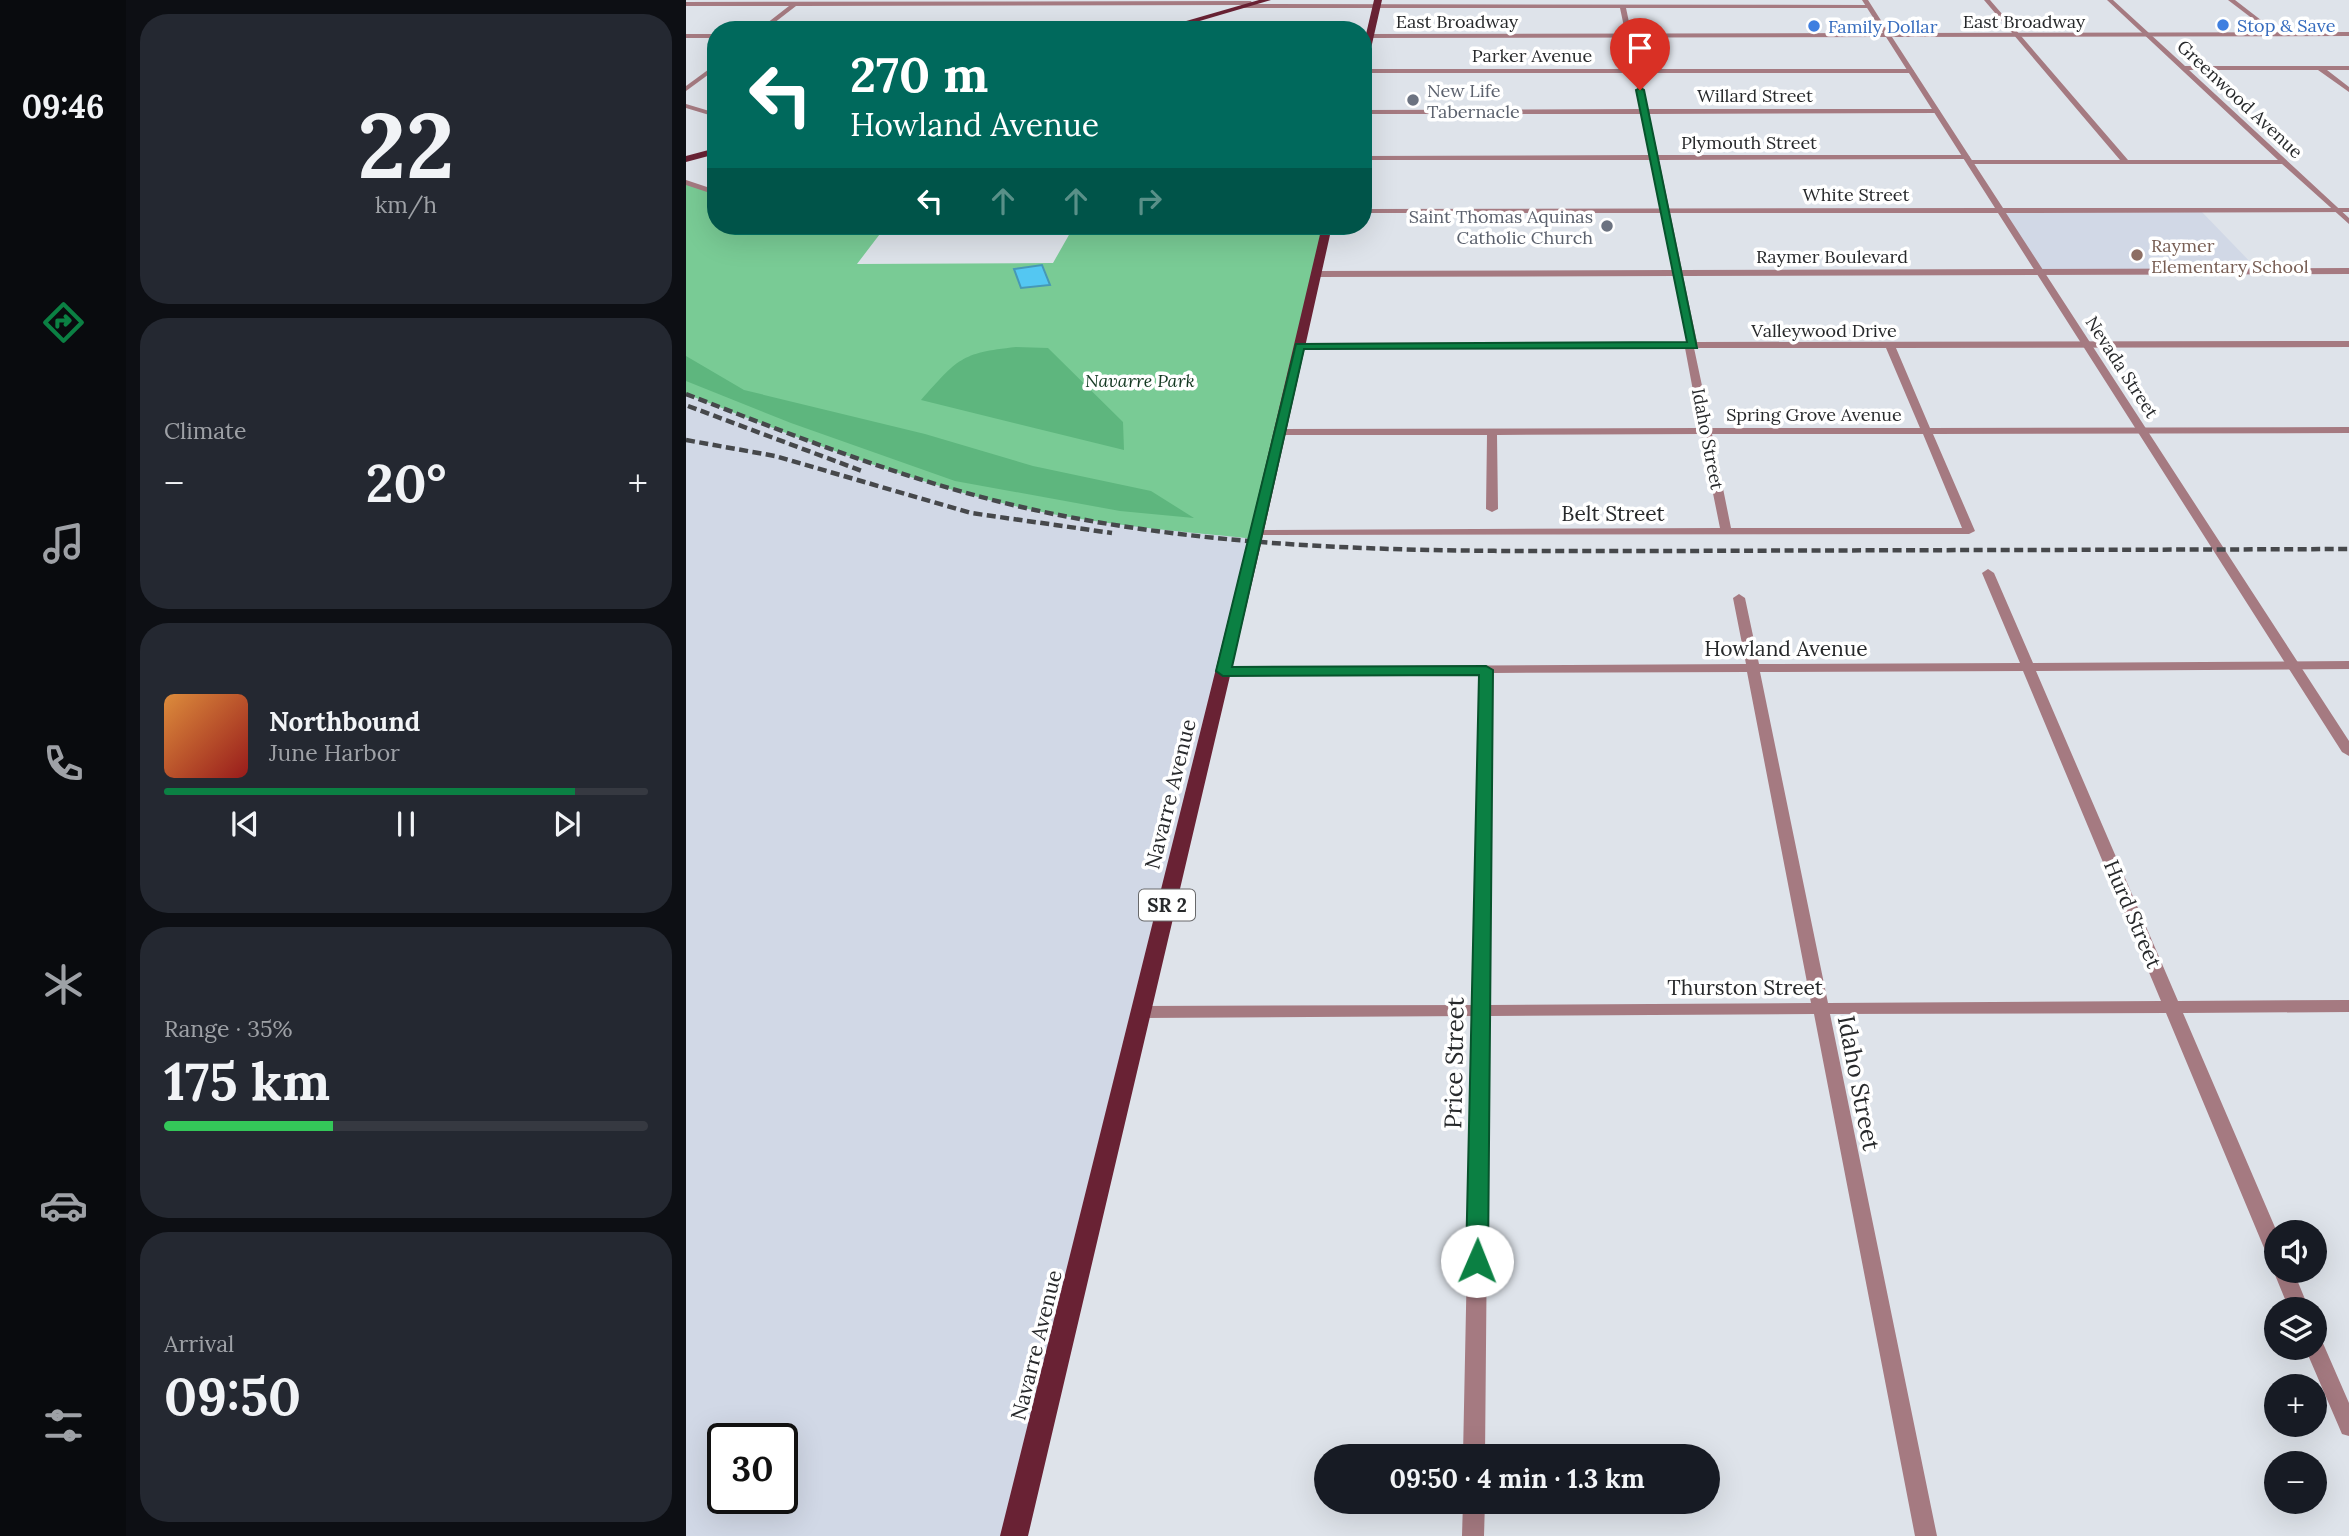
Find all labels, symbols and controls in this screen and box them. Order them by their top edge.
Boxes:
street label: East Broadway [1396,10,1519,33]
street label: East Broadway [1963,10,2086,33]
place label: Stop & Save [2237,14,2336,37]
place label: Family Dollar [1828,15,1938,38]
marker: Stop & Save [2215,17,2231,33]
pin [1610,18,1670,90]
marker: Family Dollar [1806,18,1822,34]
icon: arrive [1621,29,1659,67]
street label: Greenwood Avenue [2172,35,2308,163]
text: 270 m [850,43,988,105]
street label: Parker Avenue [1472,44,1593,67]
icon: left [735,49,826,140]
place label: New Life Tabernacle [1427,79,1520,123]
street label: Willard Street [1697,84,1813,107]
text: 09:46 [22,86,104,127]
text: 22 [357,86,455,203]
marker: New Life Tabernacle [1405,92,1421,108]
text: Howland Avenue [850,104,1099,145]
street label: Plymouth Street [1681,131,1817,154]
icon: left [911,182,949,220]
icon: ahead [984,182,1022,220]
icon: ahead [1057,182,1095,220]
icon: right [1130,182,1168,220]
street label: White Street [1803,183,1909,206]
text: km/h [375,190,437,219]
place label: Saint Thomas Aquinas Catholic Church [1409,205,1593,249]
marker: Saint Thomas Aquinas Catholic Church [1599,218,1615,234]
place label: Raymer Elementary School [2151,234,2309,278]
street label: Raymer Boulevard [1756,245,1908,268]
marker: Raymer Elementary School [2129,247,2145,263]
icon: directions [39,298,88,347]
street label: Nevada Street [2080,312,2164,422]
street label: Valleywood Drive [1750,319,1897,342]
park label: Navarre Park [1085,369,1195,392]
street label: Idaho Street [1687,386,1729,492]
street label: Spring Grove Avenue [1726,403,1902,426]
text: Climate [164,416,246,445]
text: 20° [366,450,446,516]
text: − [164,459,184,507]
text: + [628,459,648,507]
street label: Belt Street [1561,500,1666,527]
icon: music [39,519,88,568]
street label: Howland Avenue [1704,635,1868,662]
text: Northbound [269,705,420,738]
street label: Navarre Avenue [1138,716,1202,872]
text: June Harbor [269,738,400,767]
icon: phone [39,739,88,788]
icon: previous [226,805,264,843]
icon: pause [387,805,425,843]
icon: next [548,805,586,843]
street label: Hurd Street [2098,856,2168,973]
road number: SR 2 [1139,890,1195,920]
icon: climate [39,960,88,1009]
street label: Thurston Street [1667,974,1824,1001]
street label: Price Street [1437,996,1471,1129]
street label: Idaho Street [1831,1013,1887,1154]
text: Range · 35% [164,1014,293,1043]
text: 175 km [164,1048,330,1114]
icon: car [39,1181,88,1230]
map controls [2264,1220,2327,1514]
button: sound [2264,1220,2327,1283]
position arrow [1440,1224,1514,1298]
street label: Navarre Avenue [1004,1267,1068,1423]
button: layers [2264,1297,2327,1360]
text: Arrival [164,1329,234,1358]
text: 09:50 [164,1363,301,1429]
button: + [2264,1374,2327,1437]
icon: filters [39,1401,88,1450]
speed limit sign: 30 [707,1423,798,1514]
button: − [2264,1451,2327,1514]
text: 09:50 · 4 min · 1.3 km [1389,1462,1645,1495]

